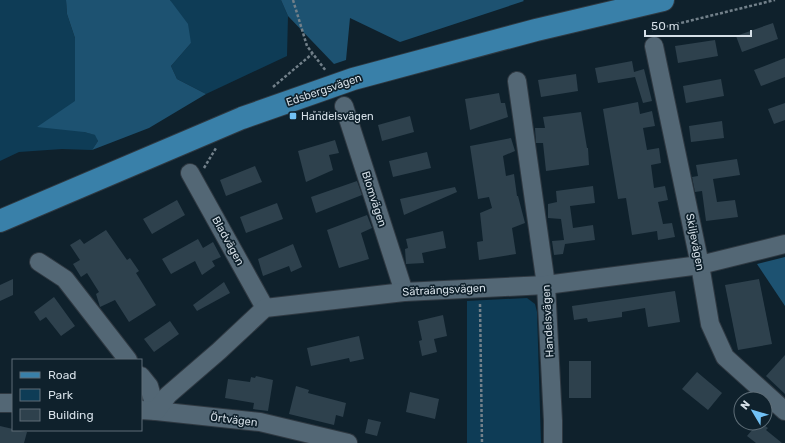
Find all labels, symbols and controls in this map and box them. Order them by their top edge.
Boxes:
scale bar [645,12,751,38]
text: 50 m [651,19,679,33]
street label: Edsbergsvägen [285,71,363,109]
place label: Handelsvägen [301,110,374,123]
marker: Handelsvägen [288,111,298,121]
street label: Blomvägen [359,170,389,228]
street label: Skiljevägen [683,212,707,272]
street label: Bladvägen [209,214,247,268]
street label: Sätraängsvägen [402,281,486,299]
street label: Handelsvägen [540,284,556,358]
legend [12,359,142,431]
text: Road [48,368,76,382]
text: Park [48,388,74,402]
north arrow [733,391,773,431]
text: N [738,398,753,412]
text: Building [48,408,94,422]
street label: Örtvägen [210,411,258,429]

